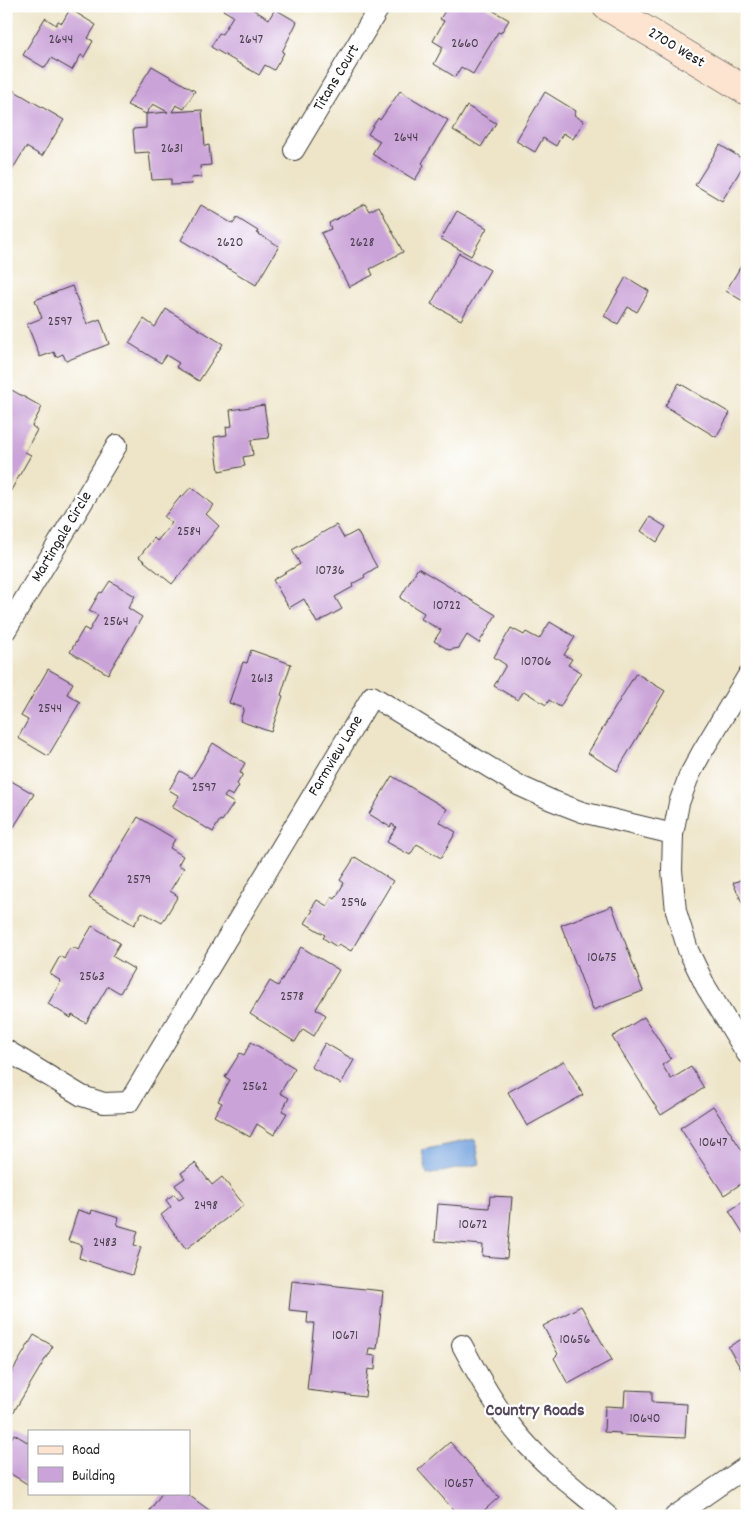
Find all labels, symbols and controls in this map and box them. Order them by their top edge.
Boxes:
street label: 2700 West [643,22,709,74]
house number: 2644 [49,30,73,50]
house number: 2647 [239,30,263,50]
house number: 2660 [451,34,479,54]
street label: Titans Court [308,40,366,116]
house number: 2644 [394,128,418,148]
house number: 2631 [161,139,183,159]
house number: 2620 [217,233,243,253]
house number: 2628 [350,233,375,253]
house number: 2597 [48,312,72,332]
street label: Martingale Circle [26,487,98,587]
house number: 2584 [177,522,201,542]
house number: 10736 [315,561,345,581]
house number: 10722 [433,596,461,616]
house number: 2564 [103,612,129,632]
house number: 10706 [521,652,551,672]
house number: 2613 [251,669,273,689]
house number: 2544 [38,699,62,719]
street label: Farmview Lane [303,711,369,801]
house number: 2597 [192,778,216,798]
house number: 2579 [127,870,151,890]
house number: 2596 [341,893,367,913]
house number: 10675 [587,948,617,968]
house number: 2563 [79,967,105,987]
house number: 2578 [280,987,304,1007]
house number: 2562 [242,1077,268,1097]
house number: 10647 [699,1133,727,1153]
house number: 2498 [194,1196,218,1216]
house number: 10672 [458,1215,488,1235]
house number: 2483 [93,1233,117,1253]
house number: 10671 [332,1326,358,1346]
house number: 10656 [560,1330,591,1350]
district label: Country Roads [486,1399,585,1424]
house number: 10640 [630,1409,661,1429]
legend [28,1430,190,1494]
text: Road [72,1440,100,1462]
text: Building [72,1466,115,1488]
house number: 10657 [444,1474,474,1494]

